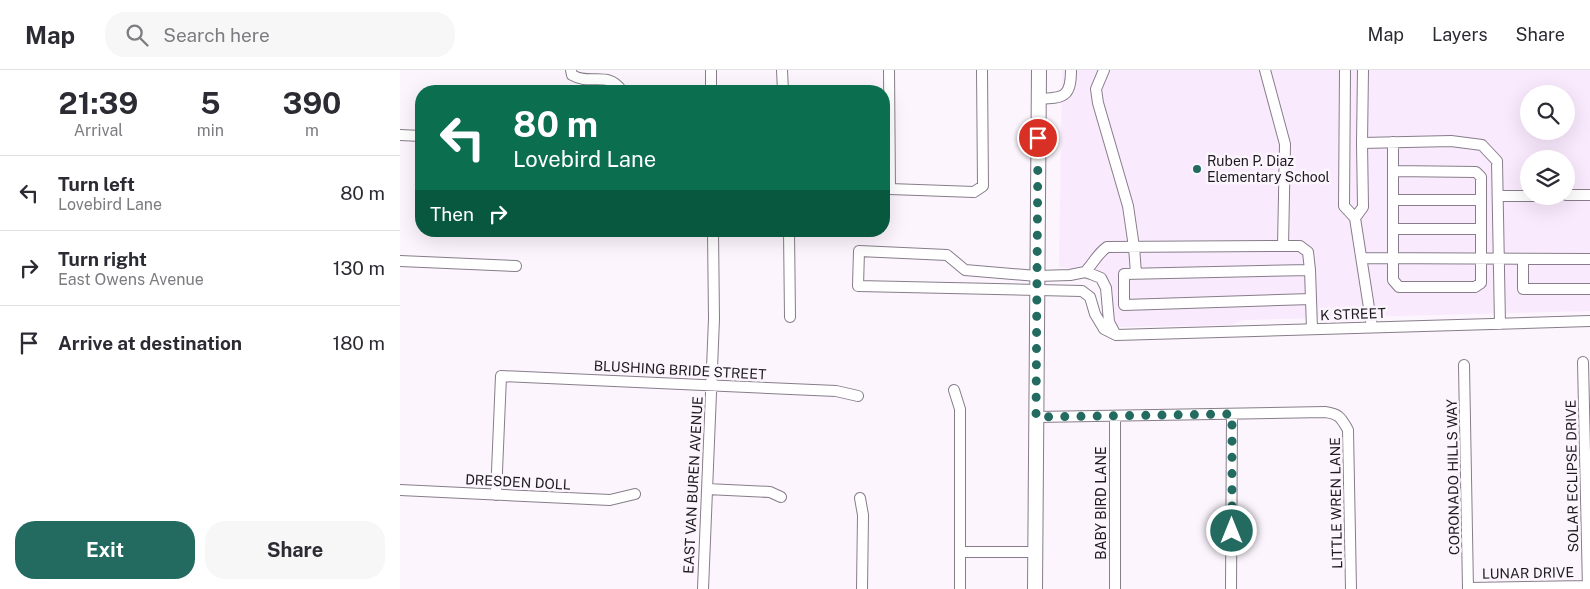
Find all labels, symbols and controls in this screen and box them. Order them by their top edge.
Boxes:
search box [105,12,455,57]
text: Map [25,21,75,49]
icon: search [123,21,151,49]
text: Search here [163,24,270,46]
text: Map [1368,24,1404,45]
text: Layers [1432,24,1488,45]
text: Share [1516,24,1565,45]
text: 21:39 [59,85,138,121]
text: 5 [200,85,221,121]
text: 390 [283,85,341,121]
map controls [1520,85,1575,205]
button: search [1520,85,1575,140]
text: 80 m [513,104,598,145]
icon: left [430,105,495,170]
pin [1017,117,1059,159]
text: Arrival [74,121,123,140]
text: min [197,121,224,140]
text: m [305,121,319,140]
icon: arrive [1024,124,1052,152]
text: Lovebird Lane [513,146,656,172]
button: layers [1520,150,1575,205]
place label: Ruben P. Diaz Elementary School [1207,153,1330,185]
marker: Ruben P. Diaz Elementary School [1191,163,1203,175]
text: Turn left [58,173,135,195]
icon: left [15,179,43,207]
text: 80 m [340,182,385,204]
text: Lovebird Lane [58,195,162,214]
icon: right [484,200,512,228]
text: Then [430,203,474,225]
text: Turn right [58,248,147,270]
icon: right [15,254,43,282]
text: 130 m [333,257,385,279]
text: East Owens Avenue [58,270,204,289]
street label: K STREET [1320,305,1386,323]
icon: arrive [15,329,43,357]
text: Arrive at destination [58,332,242,354]
text: 180 m [332,332,385,354]
street label: BLUSHING BRIDE STREET [593,357,767,383]
street label: EAST VAN BUREN AVENUE [680,396,706,574]
street label: CORONADO HILLS WAY [1444,398,1462,555]
street label: SOLAR ECLIPSE DRIVE [1563,400,1581,552]
street label: LITTLE WREN LANE [1327,437,1345,569]
street label: BABY BIRD LANE [1093,446,1109,560]
street label: DRESDEN DOLL [465,471,571,493]
position arrow [1205,504,1257,556]
button: Exit [15,521,195,579]
button: Share [205,521,385,579]
street label: LUNAR DRIVE [1482,564,1574,582]

